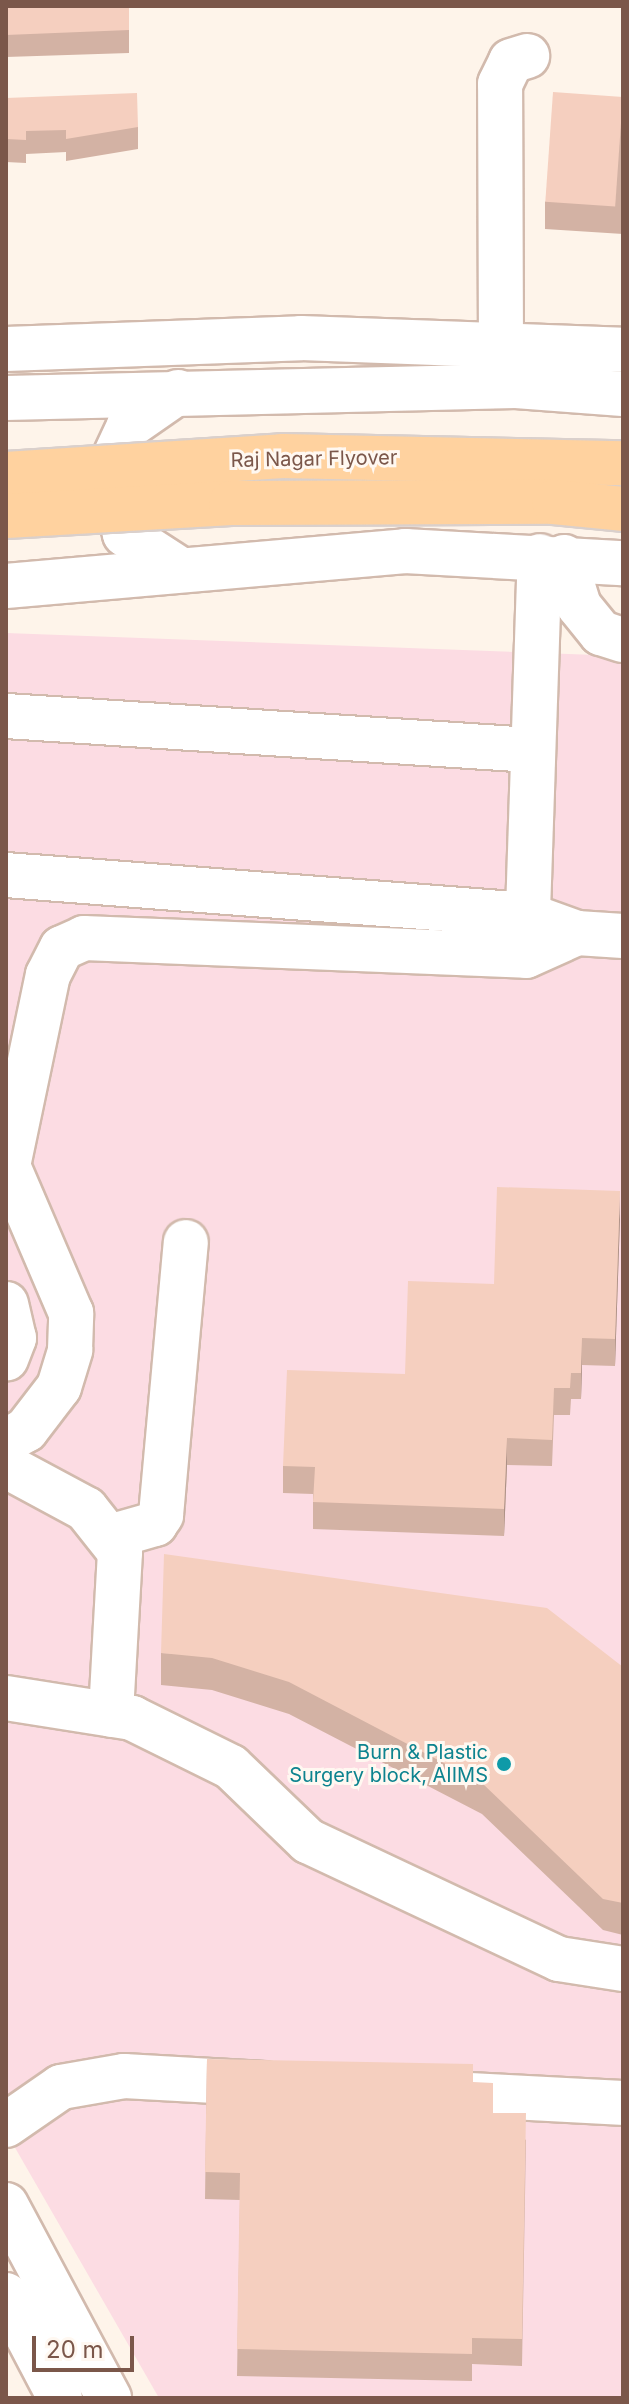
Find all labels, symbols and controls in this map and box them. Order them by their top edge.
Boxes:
street label: Raj Nagar Flyover [230,446,398,472]
place label: Burn & Plastic Surgery block, AIIMS [289,1740,488,1787]
marker: Burn & Plastic Surgery block, AIIMS [495,1755,513,1773]
scale bar [36,2320,138,2370]
text: 20 m [46,2335,104,2364]

